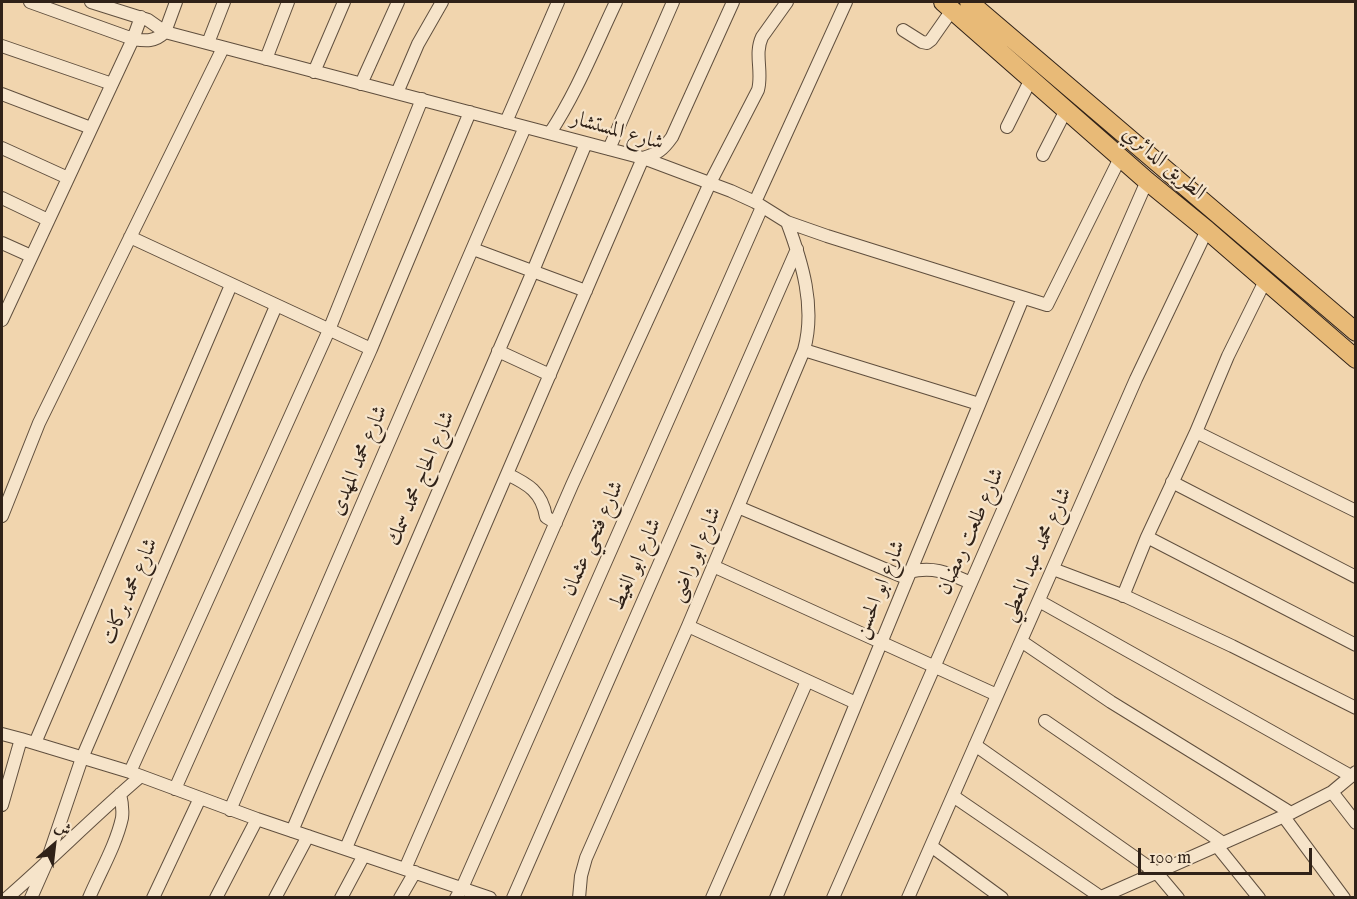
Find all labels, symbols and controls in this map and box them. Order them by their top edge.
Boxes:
street label: شارع المستشار [568,107,666,157]
street label: الطريق الدائري [1116,122,1210,206]
street label: شارع محمد المهدى [326,402,394,520]
street label: شارع الحاج محمد سمك [382,408,462,550]
street label: شارع طلعت رمضان [933,465,1011,599]
street label: شارع فتحي عثمان [557,477,631,601]
street label: شارع محمد عبد المعطي [997,484,1079,626]
street label: شارع ابو راضى [666,504,728,606]
street label: شارع ابو الغيط [606,515,668,615]
street label: شارع محمد بركات [97,535,165,649]
street label: شارع ابو الحسن [850,537,912,643]
north arrow [24,815,84,875]
text: ش [51,817,74,842]
scale bar [1141,836,1315,874]
text: 100 m [1149,847,1191,870]

